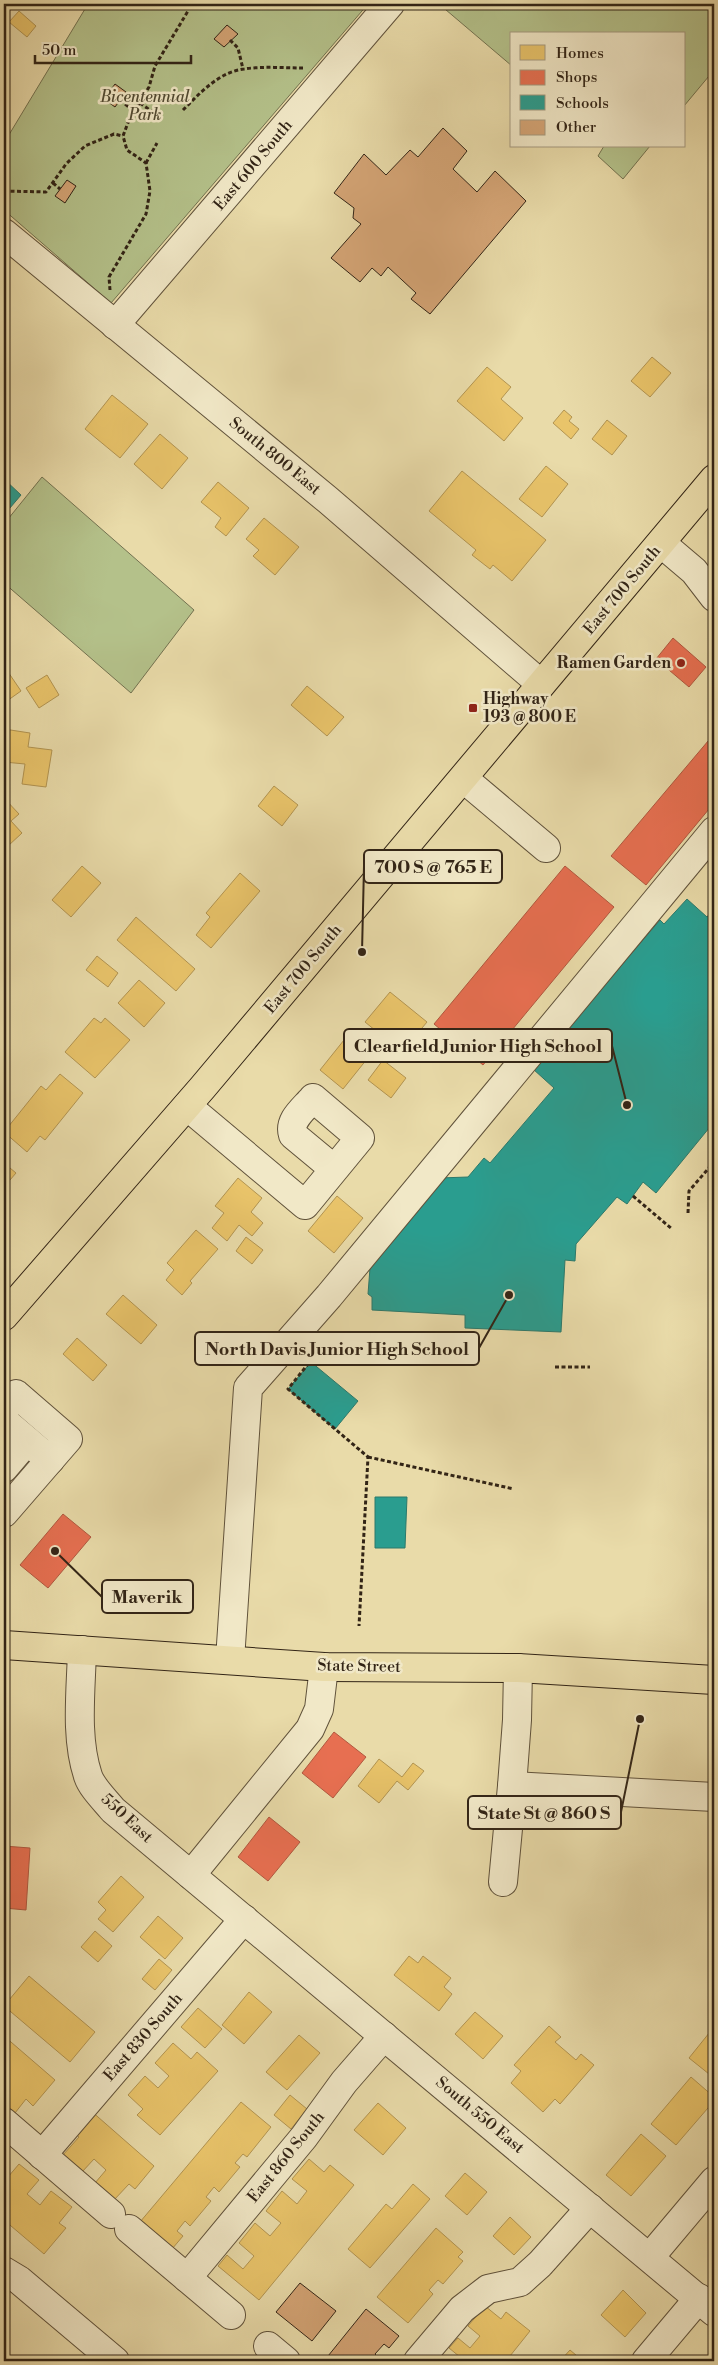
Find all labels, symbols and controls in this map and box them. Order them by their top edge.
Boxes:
scale bar [35,32,191,64]
legend [510,32,686,148]
text: 50 m [42,41,76,60]
text: Homes [556,44,604,63]
text: Shops [556,68,597,87]
park label: Bicentennial Park [99,87,190,125]
text: Schools [556,94,609,113]
street label: East 600 South [209,115,297,214]
text: Other [556,118,597,137]
street label: South 800 East [225,413,325,499]
street label: East 700 South [579,541,665,639]
place label: Ramen Garden [557,653,671,673]
marker: Ramen Garden [675,657,687,669]
place label: Highway 193 @ 800 E [483,689,576,727]
marker: Highway 193 @ 800 E [467,702,479,714]
callout: 700 S @ 765 E [364,850,502,883]
text: 700 S @ 765 E [374,856,492,879]
street label: East 700 South [260,920,346,1018]
callout: Clearfield Junior High School [344,1029,612,1062]
text: Clearfield Junior High School [354,1035,602,1058]
callout: North Davis Junior High School [195,1332,479,1365]
text: North Davis Junior High School [205,1338,469,1361]
callout: Maverik [102,1580,193,1613]
text: Maverik [112,1586,183,1609]
street label: State Street [317,1655,401,1677]
street label: 550 East [97,1789,157,1847]
callout: State St @ 860 S [468,1796,621,1829]
text: State St @ 860 S [478,1802,610,1825]
street label: East 830 South [99,1988,187,2085]
street label: South 550 East [432,2072,529,2158]
street label: East 860 South [243,2107,329,2207]

